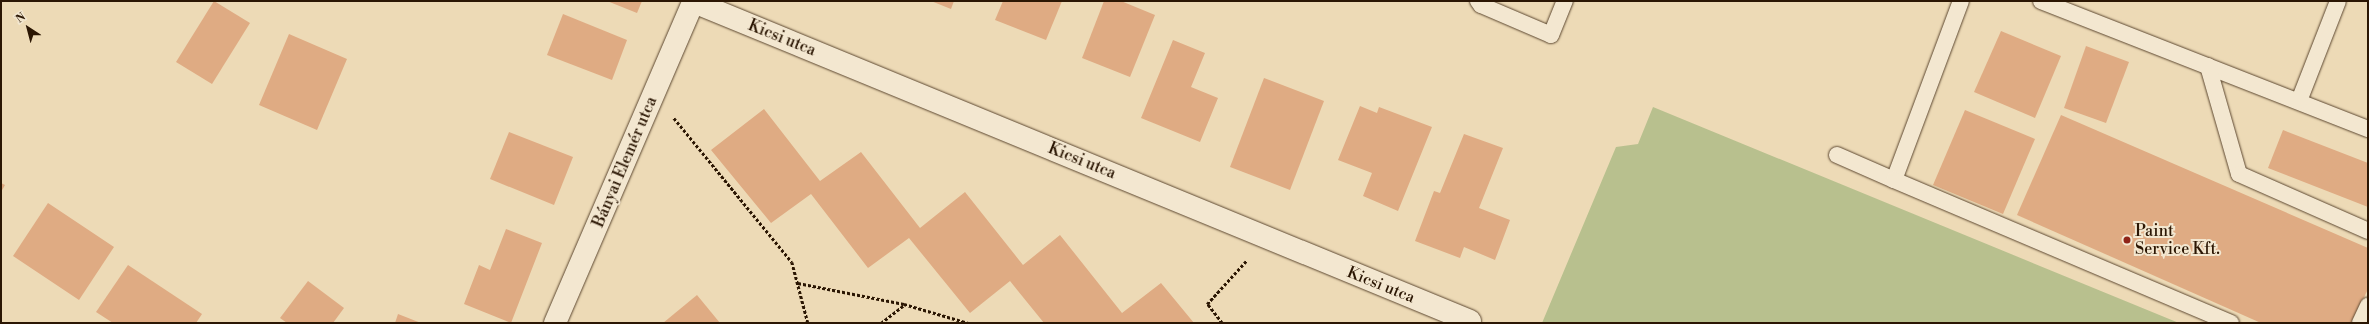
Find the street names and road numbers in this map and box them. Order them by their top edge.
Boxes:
street label: Kicsi utca [745,16,819,60]
street label: Bányai Elemér utca [589,94,661,230]
street label: Kicsi utca [1045,139,1119,183]
street label: Kicsi utca [1344,263,1418,307]

